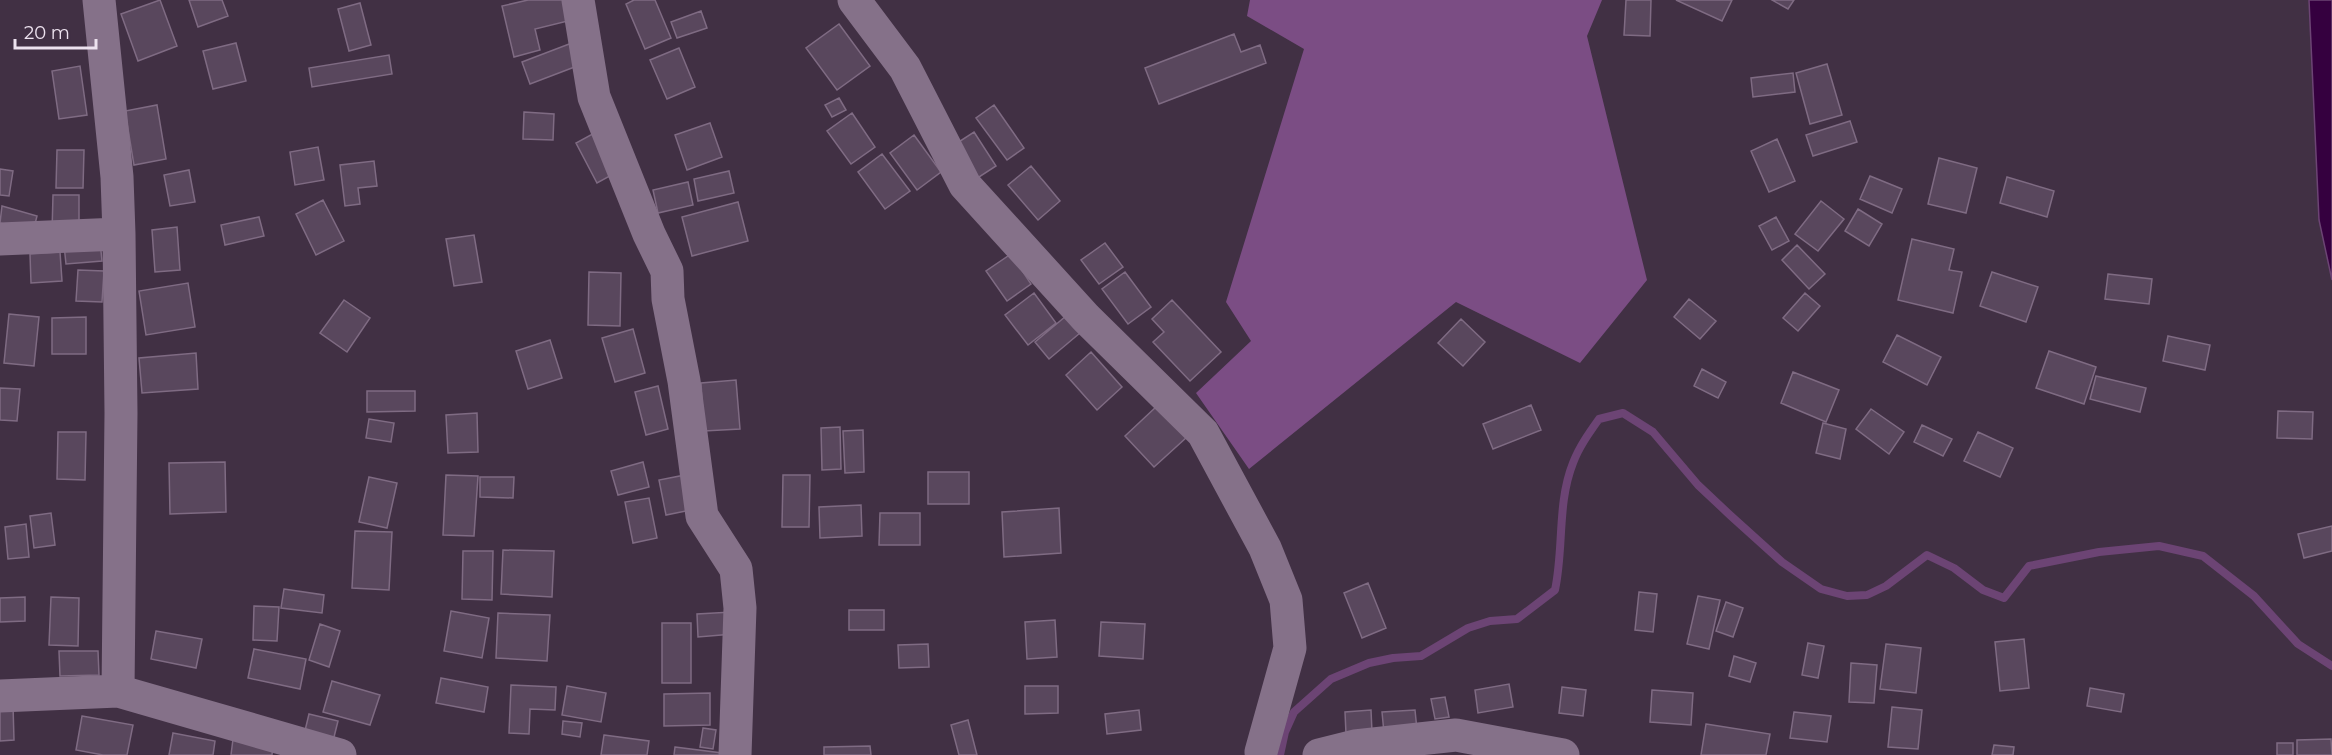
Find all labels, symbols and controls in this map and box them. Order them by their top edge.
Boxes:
scale bar [15,12,96,50]
text: 20 m [24,22,70,44]

